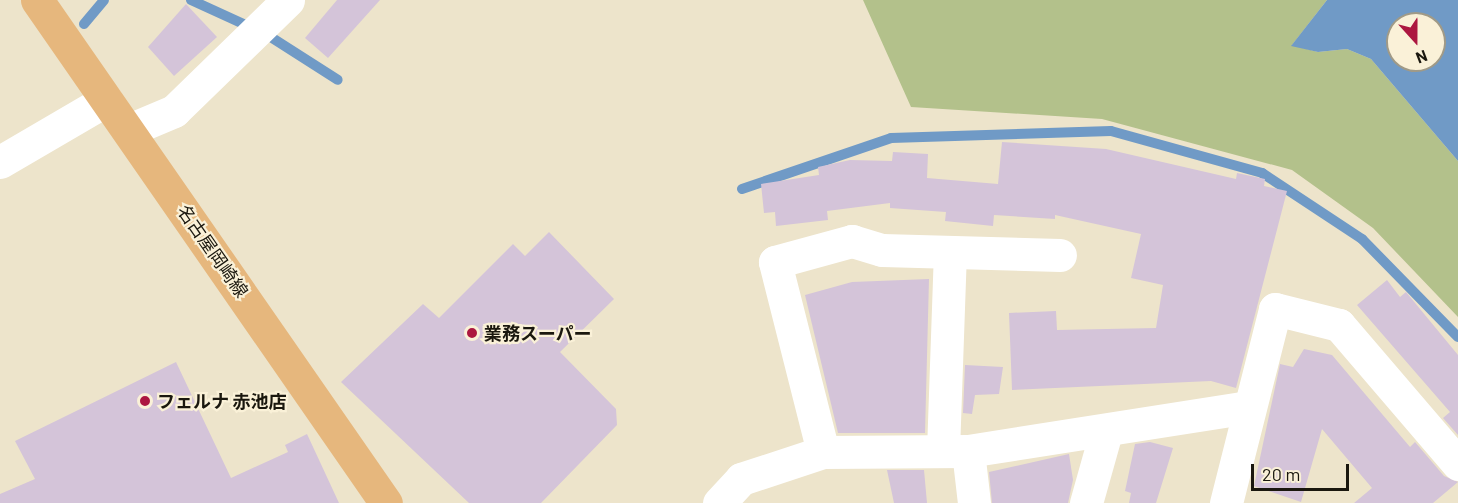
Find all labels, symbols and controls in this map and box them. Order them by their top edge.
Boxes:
north arrow [1386,12,1446,72]
text: N [1414,47,1430,68]
street label: 名古屋岡崎線 [173,201,253,301]
place label: 業務スーパー [484,322,592,344]
marker: 業務スーパー [465,326,479,340]
place label: フェルナ 赤池店 [157,390,287,412]
marker: フェルナ 赤池店 [138,394,152,408]
scale bar [1254,452,1352,490]
text: 20 m [1262,463,1300,485]

